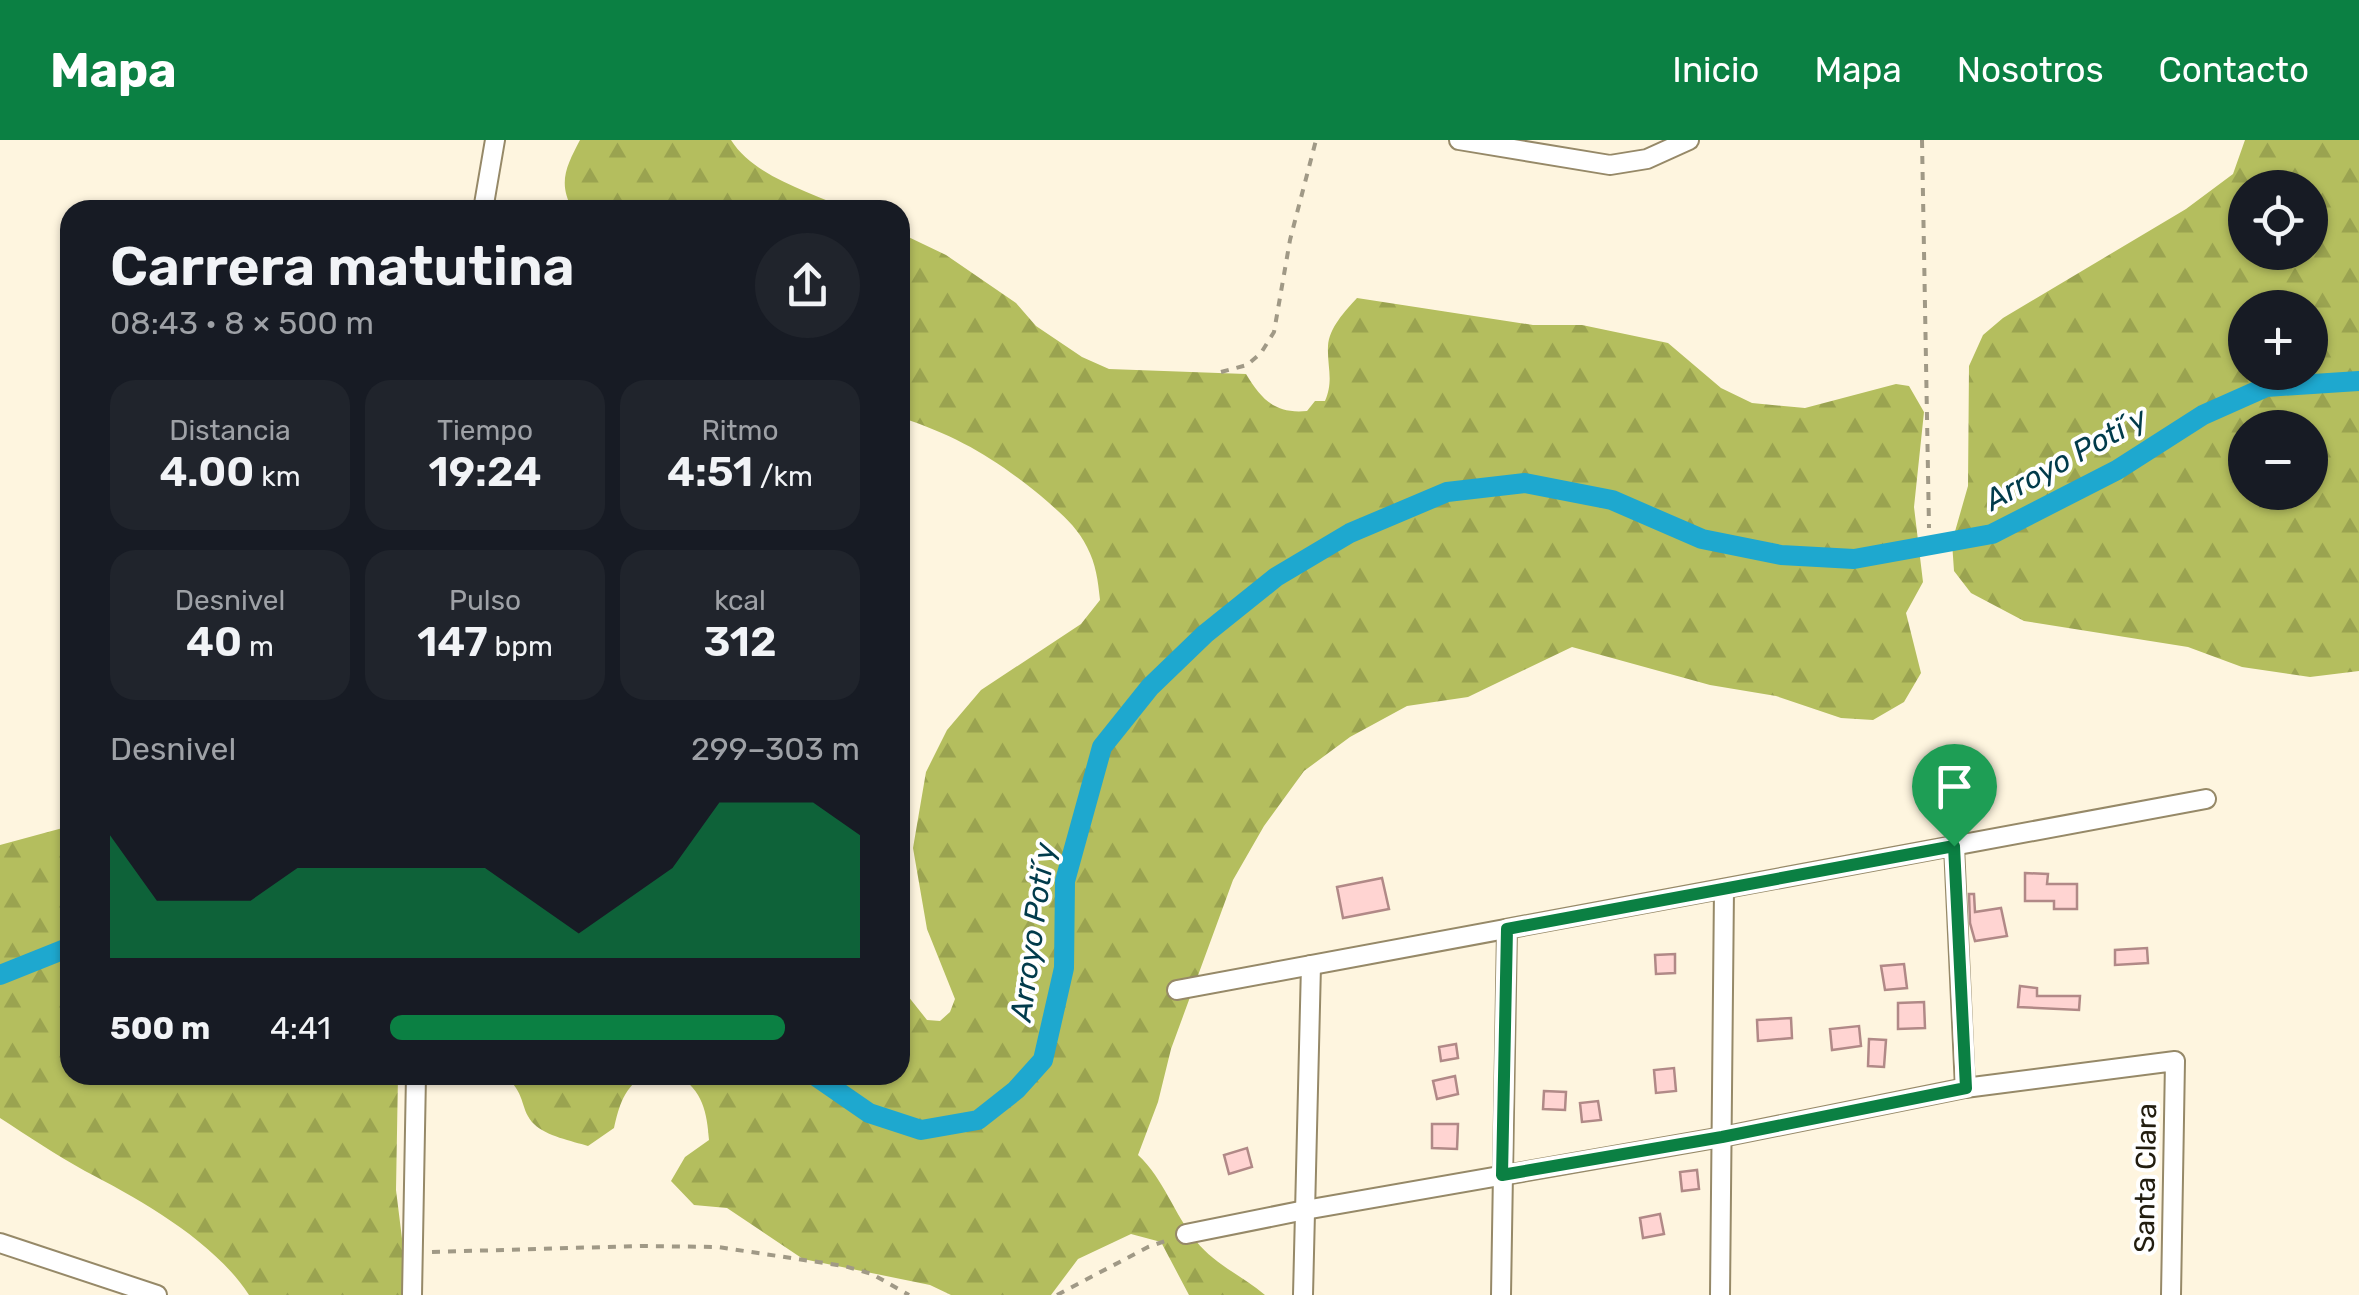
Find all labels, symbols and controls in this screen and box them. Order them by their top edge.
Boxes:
text: Mapa [50,42,177,99]
text: Inicio [1672,49,1759,91]
text: Mapa [1814,49,1902,91]
text: Nosotros [1957,49,2104,91]
text: Contacto [2159,49,2309,91]
map controls [2228,170,2328,510]
button: locate [2228,170,2328,270]
button: share [755,233,860,338]
text: Carrera matutina [110,234,575,299]
button: + [2228,290,2328,390]
text: 08:43 · 8 × 500 m [110,304,374,342]
water label: Arroyo Poti´y [1977,399,2154,519]
button: − [2228,410,2328,510]
text: Distancia [169,414,291,447]
text: Tiempo [437,414,533,447]
text: Ritmo [701,414,779,447]
text: 4.00 [159,447,254,497]
text: 19:24 [429,447,541,497]
text: 4:51 [667,447,753,497]
text: km [254,460,301,493]
text: /km [753,460,813,493]
text: Desnivel [175,584,285,617]
text: Pulso [449,584,521,617]
text: kcal [714,584,766,617]
text: 40 [186,617,242,667]
text: 147 [417,617,488,667]
text: 312 [703,617,777,667]
text: m [242,630,274,663]
text: bpm [488,630,553,663]
text: Desnivel [110,730,236,768]
text: 299–303 m [691,730,860,768]
pin [1912,744,1997,847]
icon: arrive [1927,759,1982,814]
water label: Arroyo Poti´y [1002,839,1064,1025]
text: 500 m [110,1009,210,1047]
text: 4:41 [270,1009,331,1047]
street label: Santa Clara [2128,1103,2163,1253]

